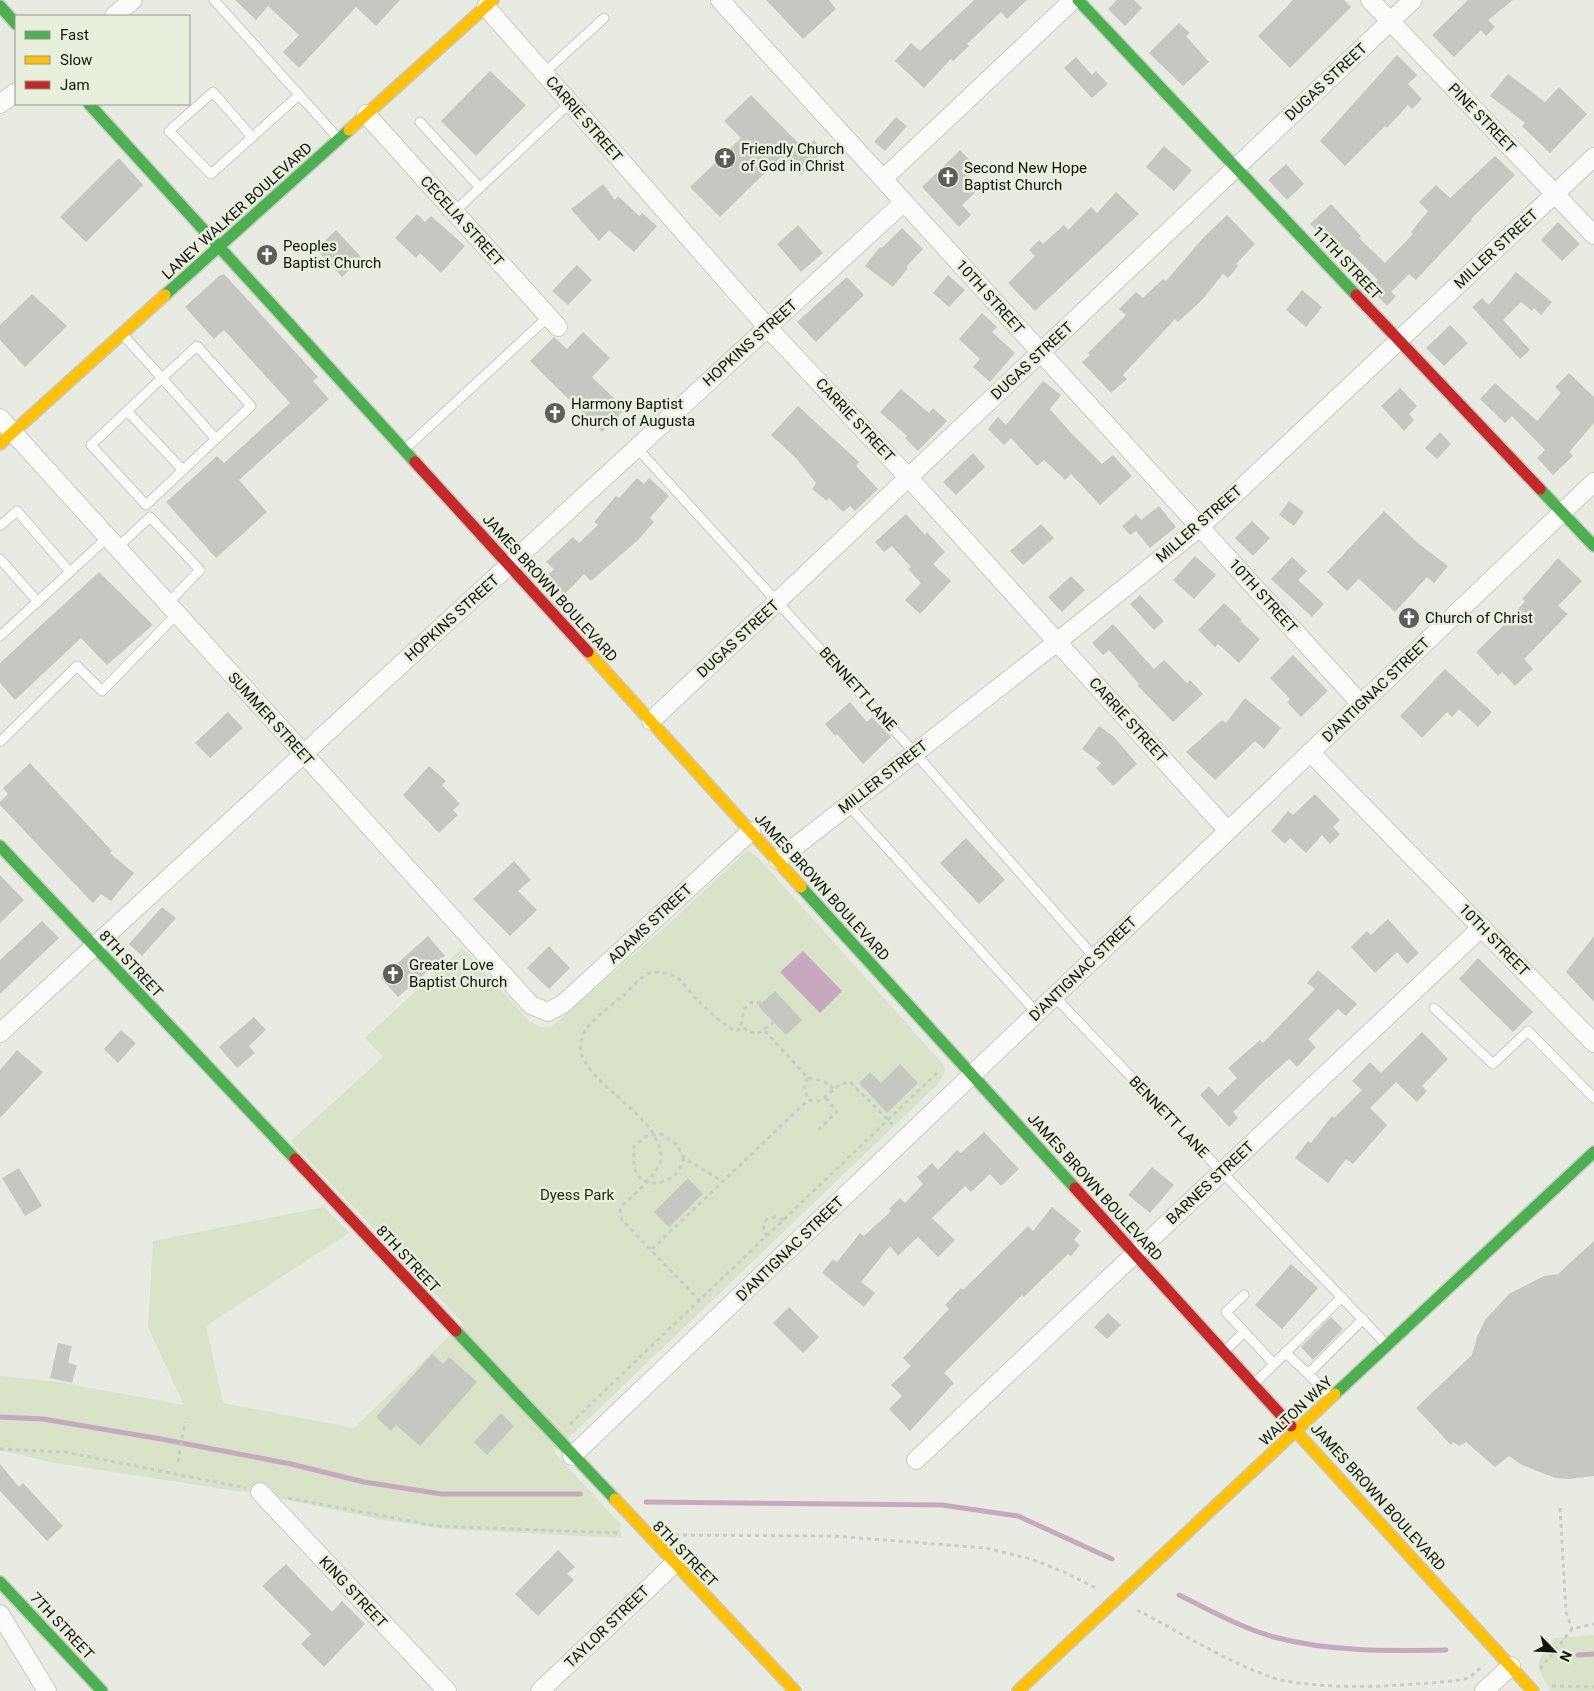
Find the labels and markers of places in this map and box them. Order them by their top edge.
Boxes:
place label: Friendly Church of God in Christ [741,140,845,175]
church icon: Friendly Church of God in Christ [713,146,737,170]
place label: Second New Hope Baptist Church [964,159,1087,194]
church icon: Second New Hope Baptist Church [936,165,960,189]
place label: Peoples Baptist Church [283,237,381,272]
church icon: Peoples Baptist Church [255,243,279,267]
place label: Harmony Baptist Church of Augusta [571,395,695,430]
church icon: Harmony Baptist Church of Augusta [543,401,567,425]
church icon: Church of Christ [1397,606,1421,630]
place label: Church of Christ [1425,609,1533,627]
place label: Greater Love Baptist Church [409,956,507,991]
church icon: Greater Love Baptist Church [381,962,405,986]

